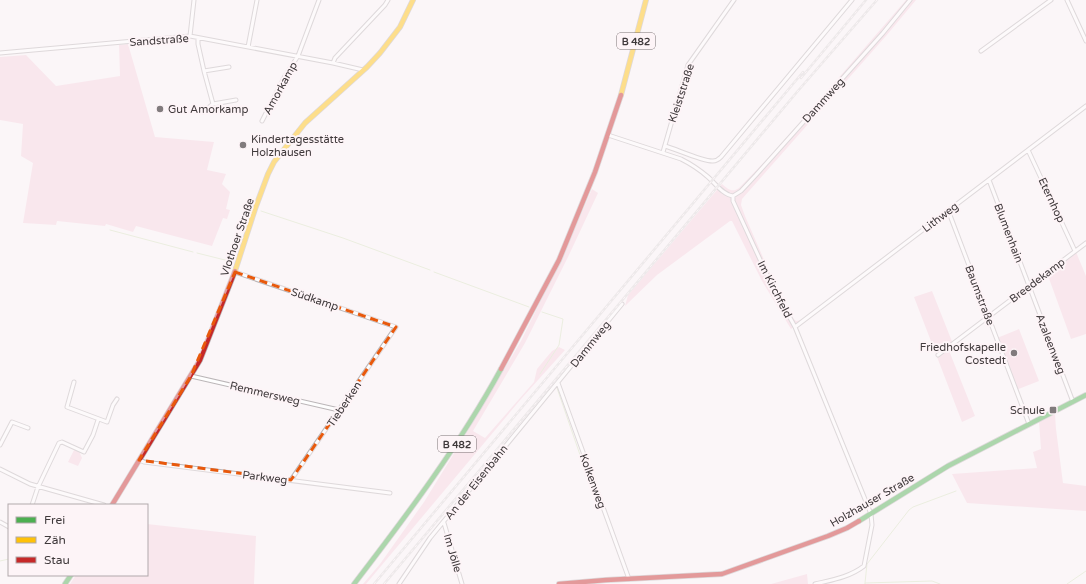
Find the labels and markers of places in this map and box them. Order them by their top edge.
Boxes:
place label: Gut Amorkamp [168,103,248,116]
marker: Gut Amorkamp [155,104,165,114]
place label: Kindertagesstätte Holzhausen [251,133,344,159]
marker: Kindertagesstätte Holzhausen [238,140,248,150]
place label: Friedhofskapelle Costedt [920,341,1006,367]
marker: Friedhofskapelle Costedt [1009,348,1019,358]
place label: Schule [1010,404,1045,417]
marker: Schule [1048,405,1058,415]

